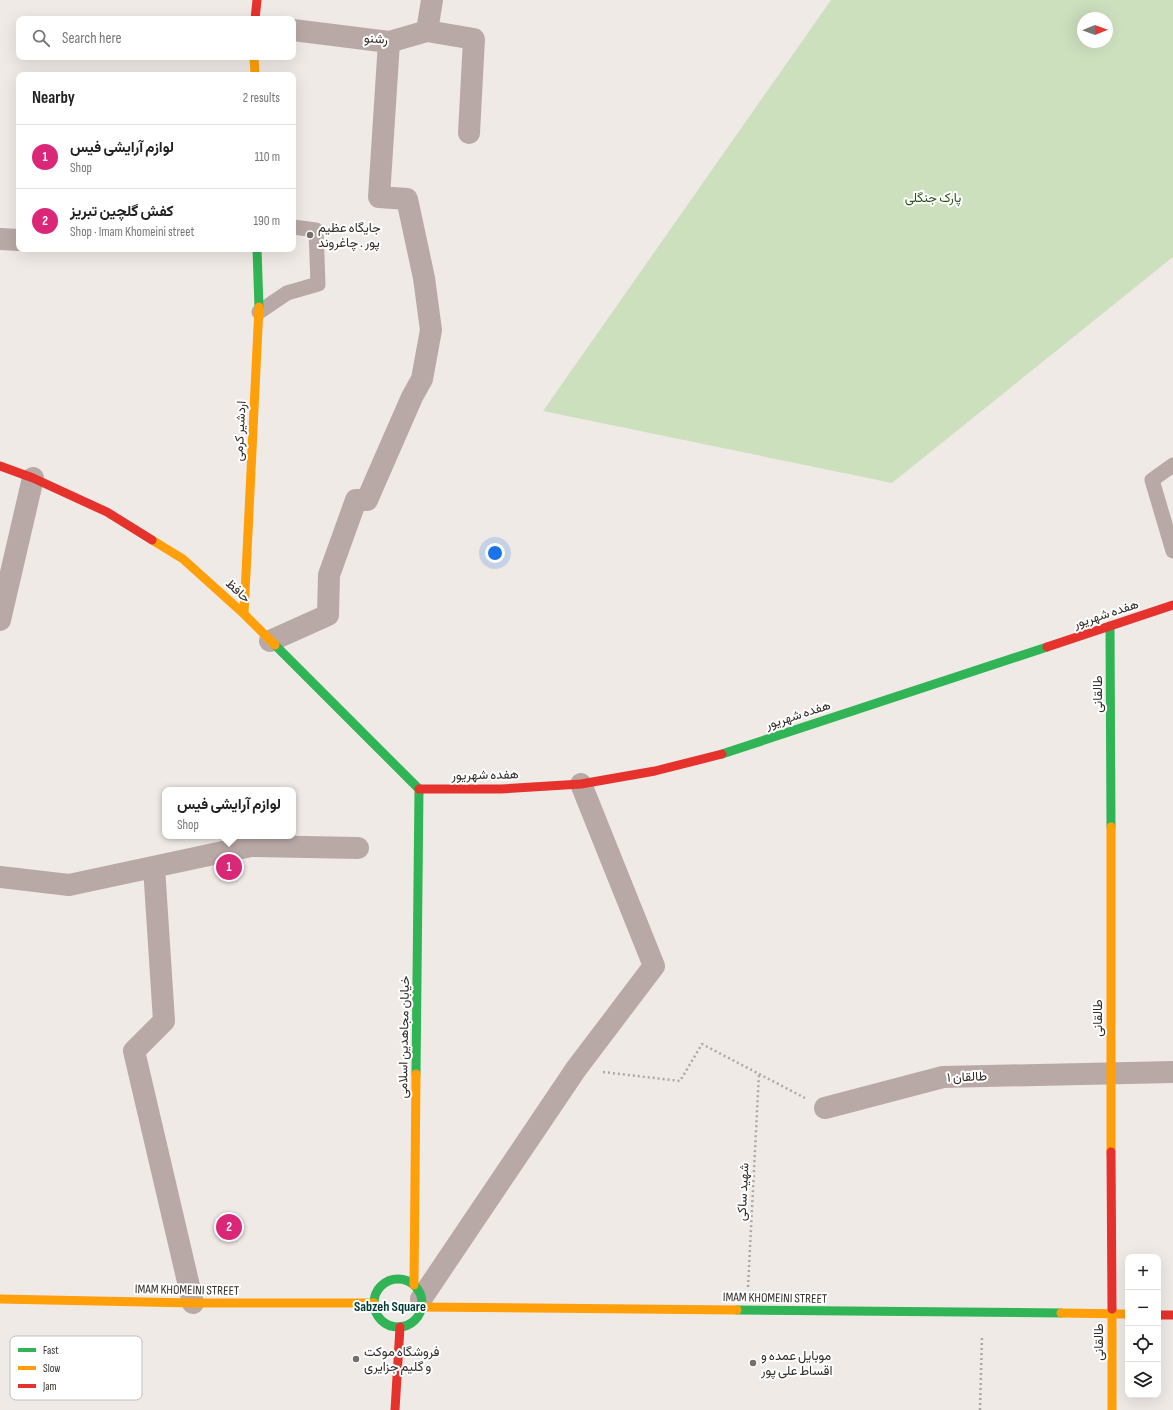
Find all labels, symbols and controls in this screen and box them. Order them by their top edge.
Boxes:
north arrow [1077,12,1113,48]
search box [16,16,296,60]
icon: search [30,27,52,49]
text: Search here [62,29,122,48]
street label: رشنو [364,30,388,48]
text: Nearby [32,88,75,108]
text: 2 results [243,90,280,106]
text: لوازم آرایشی فیس [70,138,174,157]
text: 1 [42,149,48,165]
text: 110 m [255,149,280,165]
text: Shop [70,160,92,176]
park label: پارک جنگلی [905,190,961,207]
text: کفش گلچین تبریز [70,202,174,221]
text: 2 [42,213,48,229]
text: 190 m [253,213,280,229]
place label: جایگاه عظیم پور . چاغروند [318,220,381,252]
text: Shop · Imam Khomeini street [70,224,194,240]
marker: جایگاه عظیم پور . چاغروند [305,230,315,240]
street label: اردشیر کرمی [230,400,250,462]
your location [485,543,505,563]
street label: حافظ [222,576,254,606]
street label: هفده شهریور [1071,596,1140,632]
street label: طالقانی [1090,675,1106,713]
street label: هفده شهریور [763,697,832,733]
street label: هفده شهریور [450,766,519,784]
popup [162,787,296,839]
text: لوازم آرایشی فیس [177,795,281,814]
text: Shop [177,817,199,833]
pin: 1 [216,852,242,882]
street label: خیابان مجاهدین اسلامی [395,975,413,1098]
street label: طالقانی [1090,999,1106,1037]
street label: طالقان ۱ [947,1068,987,1086]
street label: شهید ساکی [733,1162,753,1222]
pin: 2 [216,1212,242,1242]
map controls [1125,1254,1161,1398]
button: + [1125,1254,1161,1290]
street label: IMAM KHOMEINI STREET [135,1281,239,1299]
street label: IMAM KHOMEINI STREET [723,1289,827,1307]
button: − [1125,1290,1161,1326]
district label: Sabzeh Square [354,1298,426,1315]
street label: طالقانی [1091,1323,1107,1361]
button: locate [1125,1326,1161,1362]
legend [10,1336,142,1400]
text: Fast [43,1344,59,1357]
place label: فروشگاه موکت و گلیم جزایری [364,1344,440,1375]
place label: موبایل عمده و اقساط علی پور [760,1348,832,1380]
marker: فروشگاه موکت و گلیم جزایری [351,1354,361,1364]
marker: موبایل عمده و اقساط علی پور [748,1358,758,1368]
text: Slow [43,1362,60,1375]
button: layers [1125,1362,1161,1398]
text: Jam [42,1380,57,1393]

